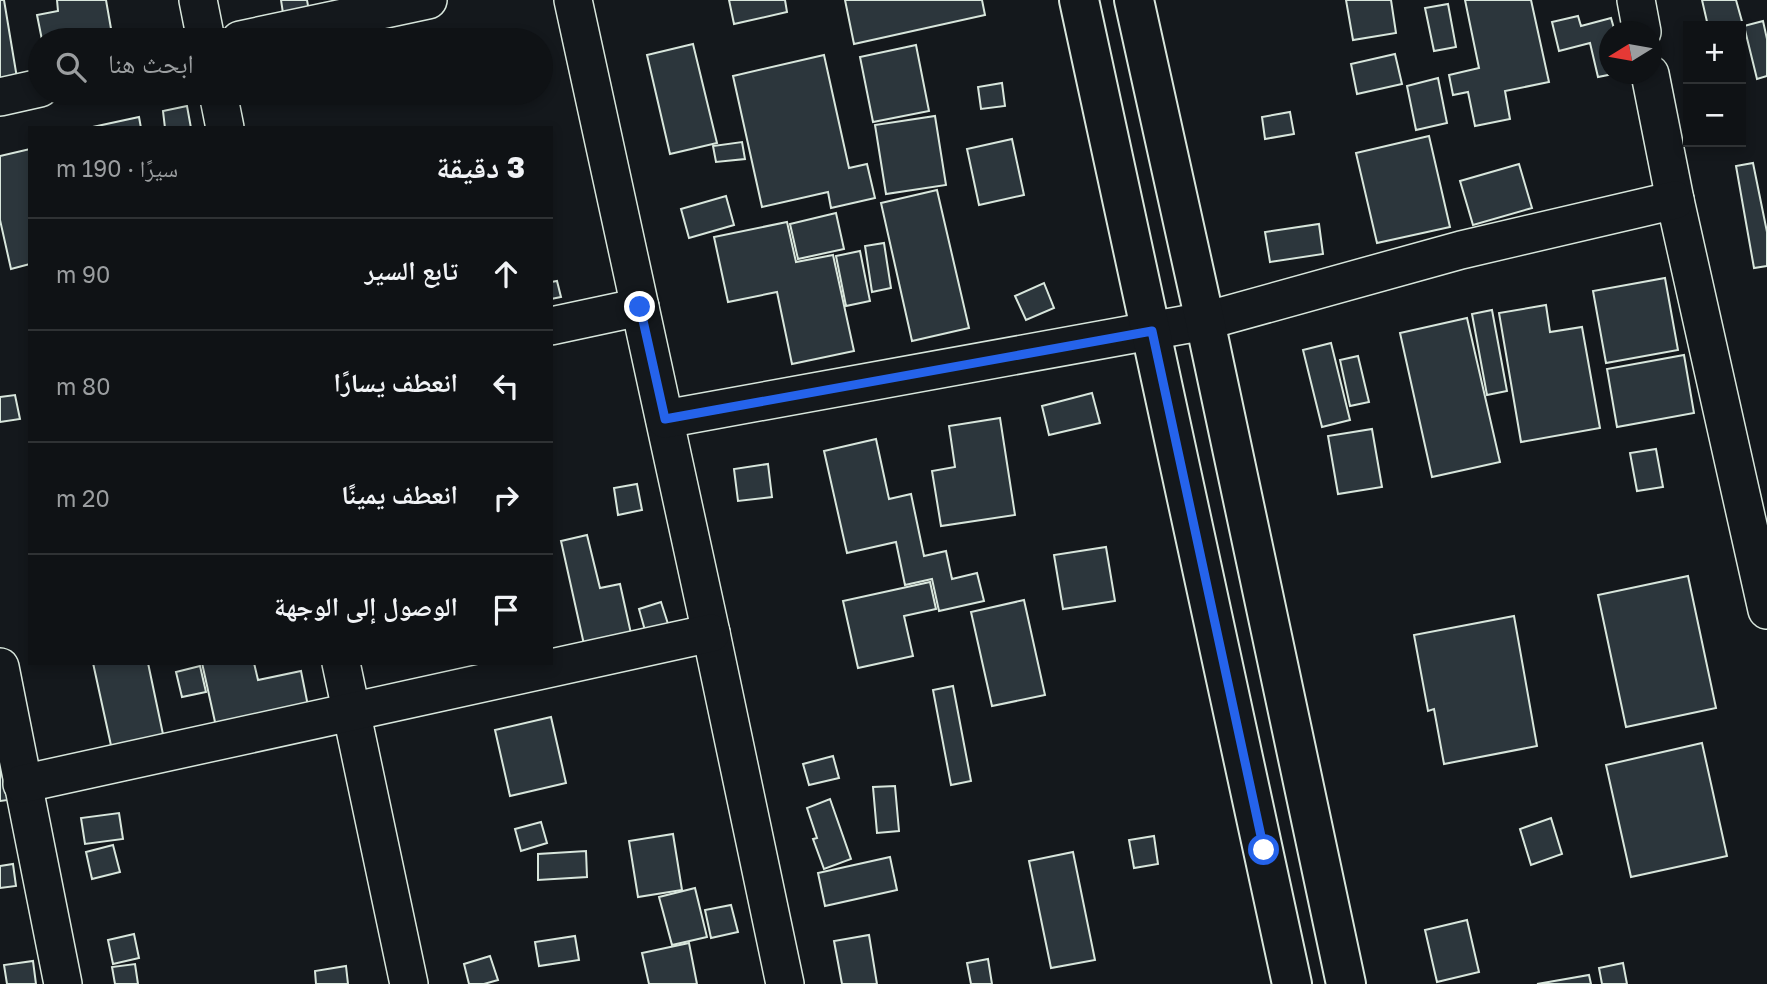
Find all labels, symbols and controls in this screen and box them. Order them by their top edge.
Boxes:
north arrow [1599,21,1662,84]
map controls [1683,21,1746,147]
button: + [1683,21,1746,84]
search box [28,28,553,105]
icon: search [52,48,90,86]
text: ابحث هنا [108,48,194,79]
button: − [1683,84,1746,147]
text: 3 دقيقة [436,149,525,185]
text: سيرًا · 190 m [56,154,178,182]
text: تابع السير [365,255,458,286]
icon: ahead [487,255,525,293]
text: 90 m [56,260,110,288]
route end [624,291,655,322]
text: انعطف يسارًا [334,367,458,398]
icon: left [487,367,525,405]
text: 80 m [56,372,110,400]
text: انعطف يمينًا [341,479,458,510]
icon: right [487,479,525,517]
text: 20 m [56,484,110,512]
text: الوصول إلى الوجهة [274,591,458,622]
icon: arrive [487,591,525,629]
route start [1248,834,1279,865]

